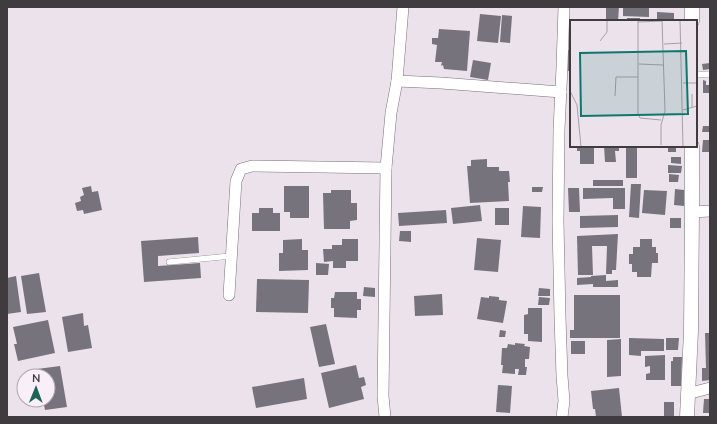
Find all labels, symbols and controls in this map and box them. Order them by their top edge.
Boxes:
inset map [570,20,697,147]
north arrow [16,368,56,408]
text: N [32,371,40,385]

